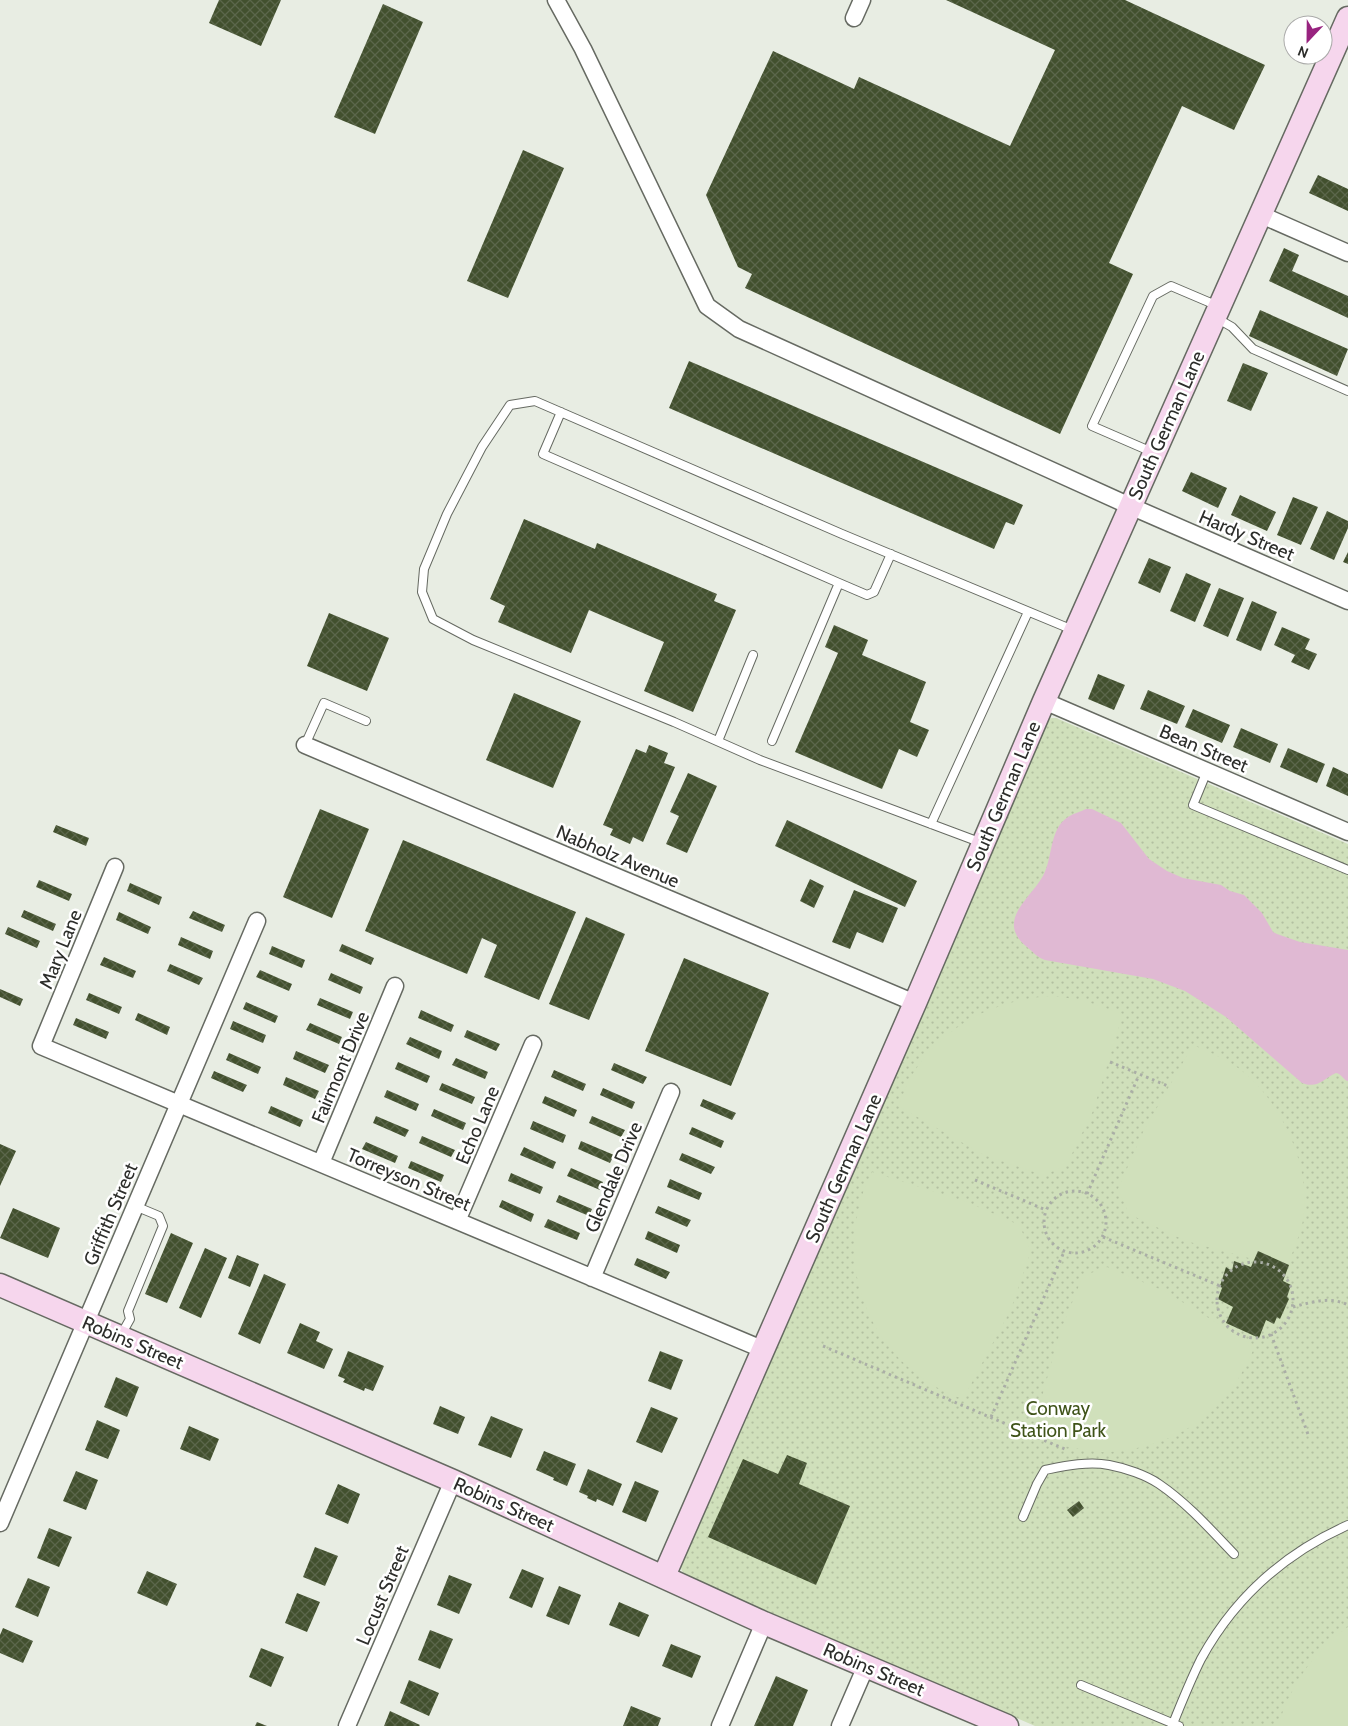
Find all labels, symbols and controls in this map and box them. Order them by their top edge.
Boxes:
north arrow [1283,15,1333,65]
text: N [1295,42,1311,62]
street label: South German Lane [1123,347,1210,503]
street label: Hardy Street [1196,505,1298,566]
street label: South German Lane [962,718,1046,875]
street label: Bean Street [1156,720,1252,778]
street label: Nabholz Avenue [553,820,683,893]
street label: Mary Lane [34,906,87,992]
street label: Fairmont Drive [307,1008,374,1126]
street label: Echo Lane [451,1082,504,1168]
street label: South German Lane [800,1090,887,1246]
street label: Glendale Drive [580,1118,647,1236]
street label: Torreyson Street [344,1143,475,1216]
street label: Griffith Street [79,1159,143,1269]
street label: Robins Street [79,1311,187,1374]
park label: Conway Station Park [1010,1397,1107,1442]
street label: Robins Street [450,1472,558,1537]
street label: Locust Street [351,1541,414,1648]
street label: Robins Street [820,1638,928,1701]

